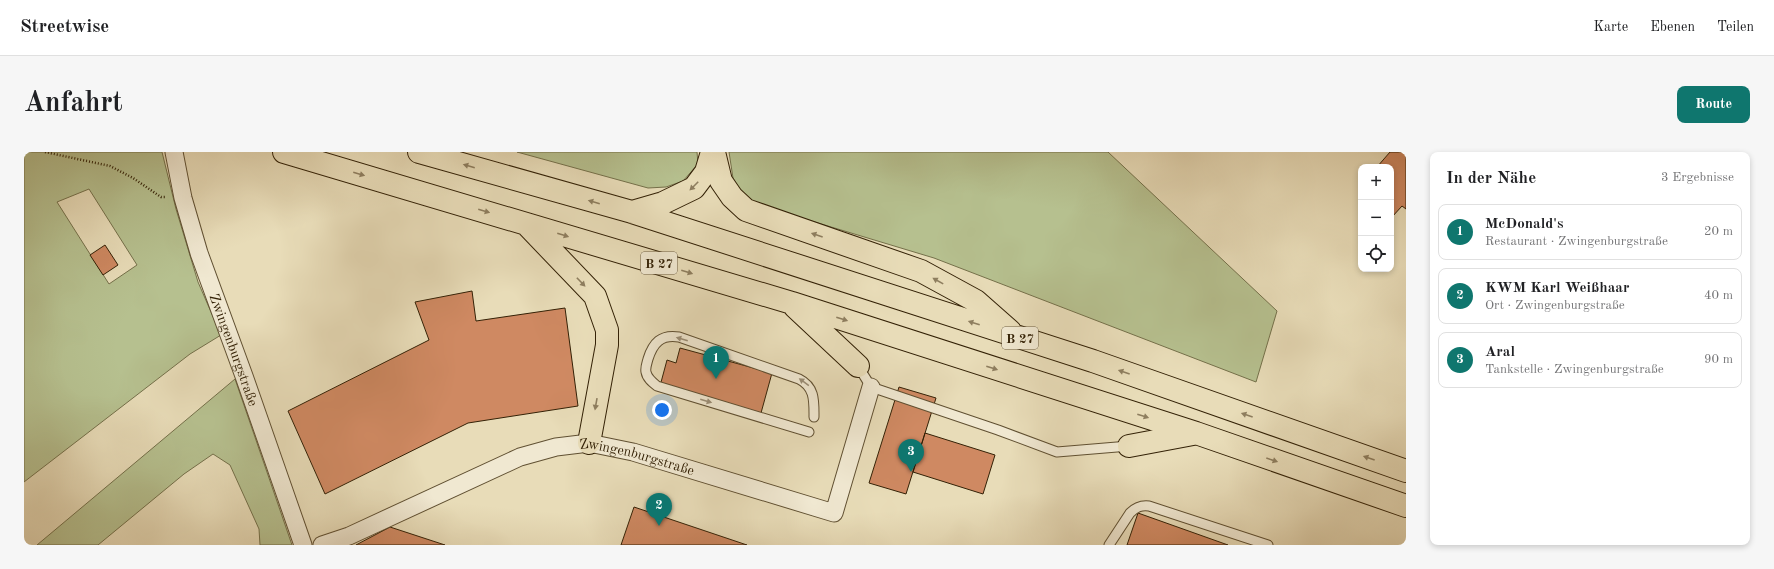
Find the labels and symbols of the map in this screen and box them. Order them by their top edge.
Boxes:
one-way arrow [463,163,475,169]
one-way arrow [353,171,365,177]
one-way arrow [690,181,699,190]
one-way arrow [588,199,600,205]
one-way arrow [478,208,490,214]
one-way arrow [557,232,569,238]
one-way arrow [811,232,823,238]
road number: B 27 [641,252,677,274]
one-way arrow [682,269,694,275]
one-way arrow [577,277,586,287]
one-way arrow [933,277,944,284]
street label: Zwingenburgstraße [206,292,260,408]
one-way arrow [836,316,848,322]
one-way arrow [967,320,979,326]
road number: B 27 [1002,327,1038,349]
one-way arrow [676,336,688,342]
pin: 1 [703,346,729,379]
one-way arrow [987,365,999,371]
one-way arrow [1118,369,1130,375]
one-way arrow [798,378,809,386]
one-way arrow [593,398,599,410]
one-way arrow [701,398,713,404]
your location [652,400,672,420]
one-way arrow [1240,412,1252,418]
one-way arrow [1137,413,1149,419]
street label: Zwingenburgstraße [579,437,696,478]
pin: 3 [898,439,924,472]
one-way arrow [1363,455,1375,461]
one-way arrow [1267,457,1279,463]
pin: 2 [646,493,672,526]

